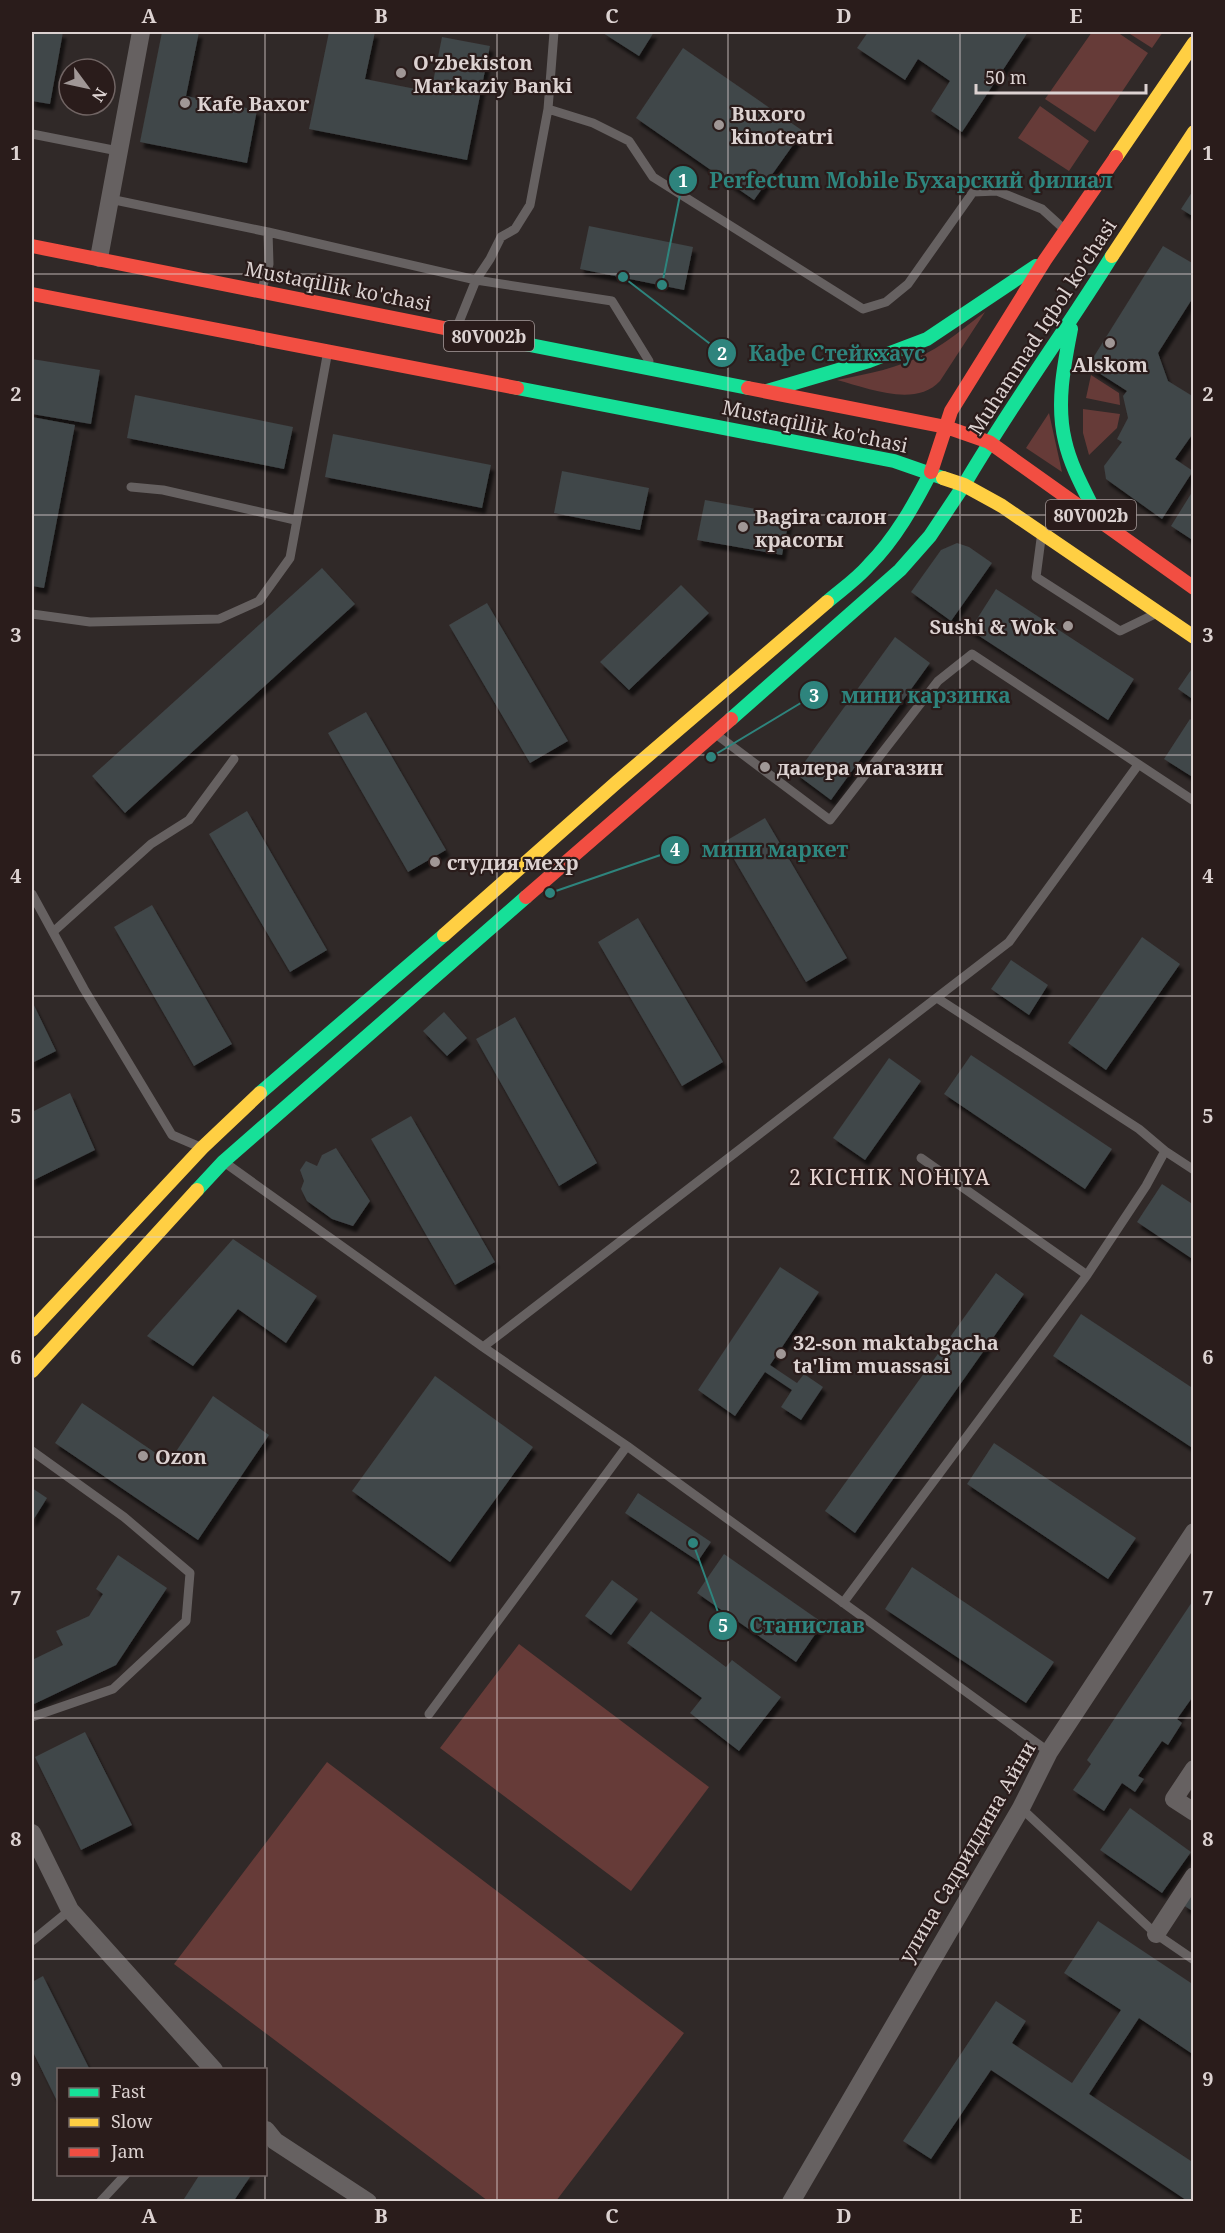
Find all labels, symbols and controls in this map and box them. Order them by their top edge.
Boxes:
text: A [141,2,157,29]
text: B [374,2,388,29]
text: C [605,2,619,29]
text: D [836,2,852,29]
text: E [1069,2,1083,29]
place label: O'zbekiston Markaziy Banki [413,49,572,99]
north arrow [57,57,117,117]
scale bar [976,57,1146,95]
text: 50 m [985,65,1027,89]
marker: O'zbekiston Markaziy Banki [394,66,408,80]
text: N [87,84,112,107]
place label: Kafe Baxor [197,90,310,117]
marker: Kafe Baxor [178,96,192,110]
place label: Buxoro kinoteatri [731,100,834,150]
marker: Buxoro kinoteatri [712,118,726,132]
text: 1 [10,139,22,166]
text: 1 [1202,139,1214,166]
callout: Perfectum Mobile Бухарский филиал [668,161,1125,200]
text: Perfectum Mobile Бухарский филиал [709,166,1113,194]
text: 1 [678,168,688,192]
street label: Muhammad Iqbol ko'chasi [962,213,1123,440]
street label: Mustaqillik ko'chasi [243,255,434,317]
road number: 80V002b [444,321,534,351]
callout: Кафе Стейкхаус [707,334,938,373]
marker: Alskom [1103,336,1117,350]
text: Кафе Стейкхаус [749,339,925,367]
text: 2 [717,341,727,365]
place label: Alskom [1072,351,1148,378]
text: 2 [10,380,22,407]
text: 2 [1202,380,1214,407]
street label: Mustaqillik ko'chasi [720,393,911,459]
road number: 80V002b [1046,500,1136,530]
place label: Bagira салон красоты [755,503,887,553]
marker: Bagira салон красоты [736,520,750,534]
place label: Sushi & Wok [930,613,1056,640]
marker: Sushi & Wok [1061,619,1075,633]
text: 3 [10,621,22,648]
text: 3 [1202,621,1214,648]
callout: мини карзинка [799,676,1023,715]
text: мини карзинка [841,681,1011,709]
text: 3 [809,683,819,707]
place label: далера магазин [777,754,944,781]
marker: далера магазин [758,760,772,774]
callout: мини маркет [660,831,861,870]
text: мини маркет [702,835,849,863]
text: 4 [670,837,680,861]
place label: студия мехр [447,849,578,876]
marker: студия мехр [428,855,442,869]
text: 4 [10,862,22,889]
text: 4 [1202,862,1214,889]
text: 5 [10,1102,22,1129]
text: 5 [1202,1102,1214,1129]
district label: 2 KICHIK NOHIYA [789,1163,991,1191]
place label: 32-son maktabgacha ta'lim muassasi [793,1329,999,1379]
text: 6 [10,1343,22,1370]
text: 6 [1202,1343,1214,1370]
marker: 32-son maktabgacha ta'lim muassasi [774,1347,788,1361]
place label: Ozon [155,1443,207,1470]
marker: Ozon [136,1449,150,1463]
text: 7 [10,1584,22,1611]
text: 7 [1202,1584,1214,1611]
callout: Станислав [708,1607,877,1646]
text: Станислав [749,1611,865,1639]
text: 5 [718,1613,728,1637]
street label: улица Садриддина Айни [892,1736,1042,1968]
text: 8 [10,1825,22,1852]
text: 8 [1202,1825,1214,1852]
text: 9 [10,2065,22,2092]
text: 9 [1202,2065,1214,2092]
legend [57,2068,267,2176]
text: Fast [111,2079,146,2103]
text: Slow [111,2109,153,2133]
text: Jam [110,2139,145,2163]
text: A [141,2202,157,2229]
text: B [374,2202,388,2229]
text: C [605,2202,619,2229]
text: D [836,2202,852,2229]
text: E [1069,2202,1083,2229]

